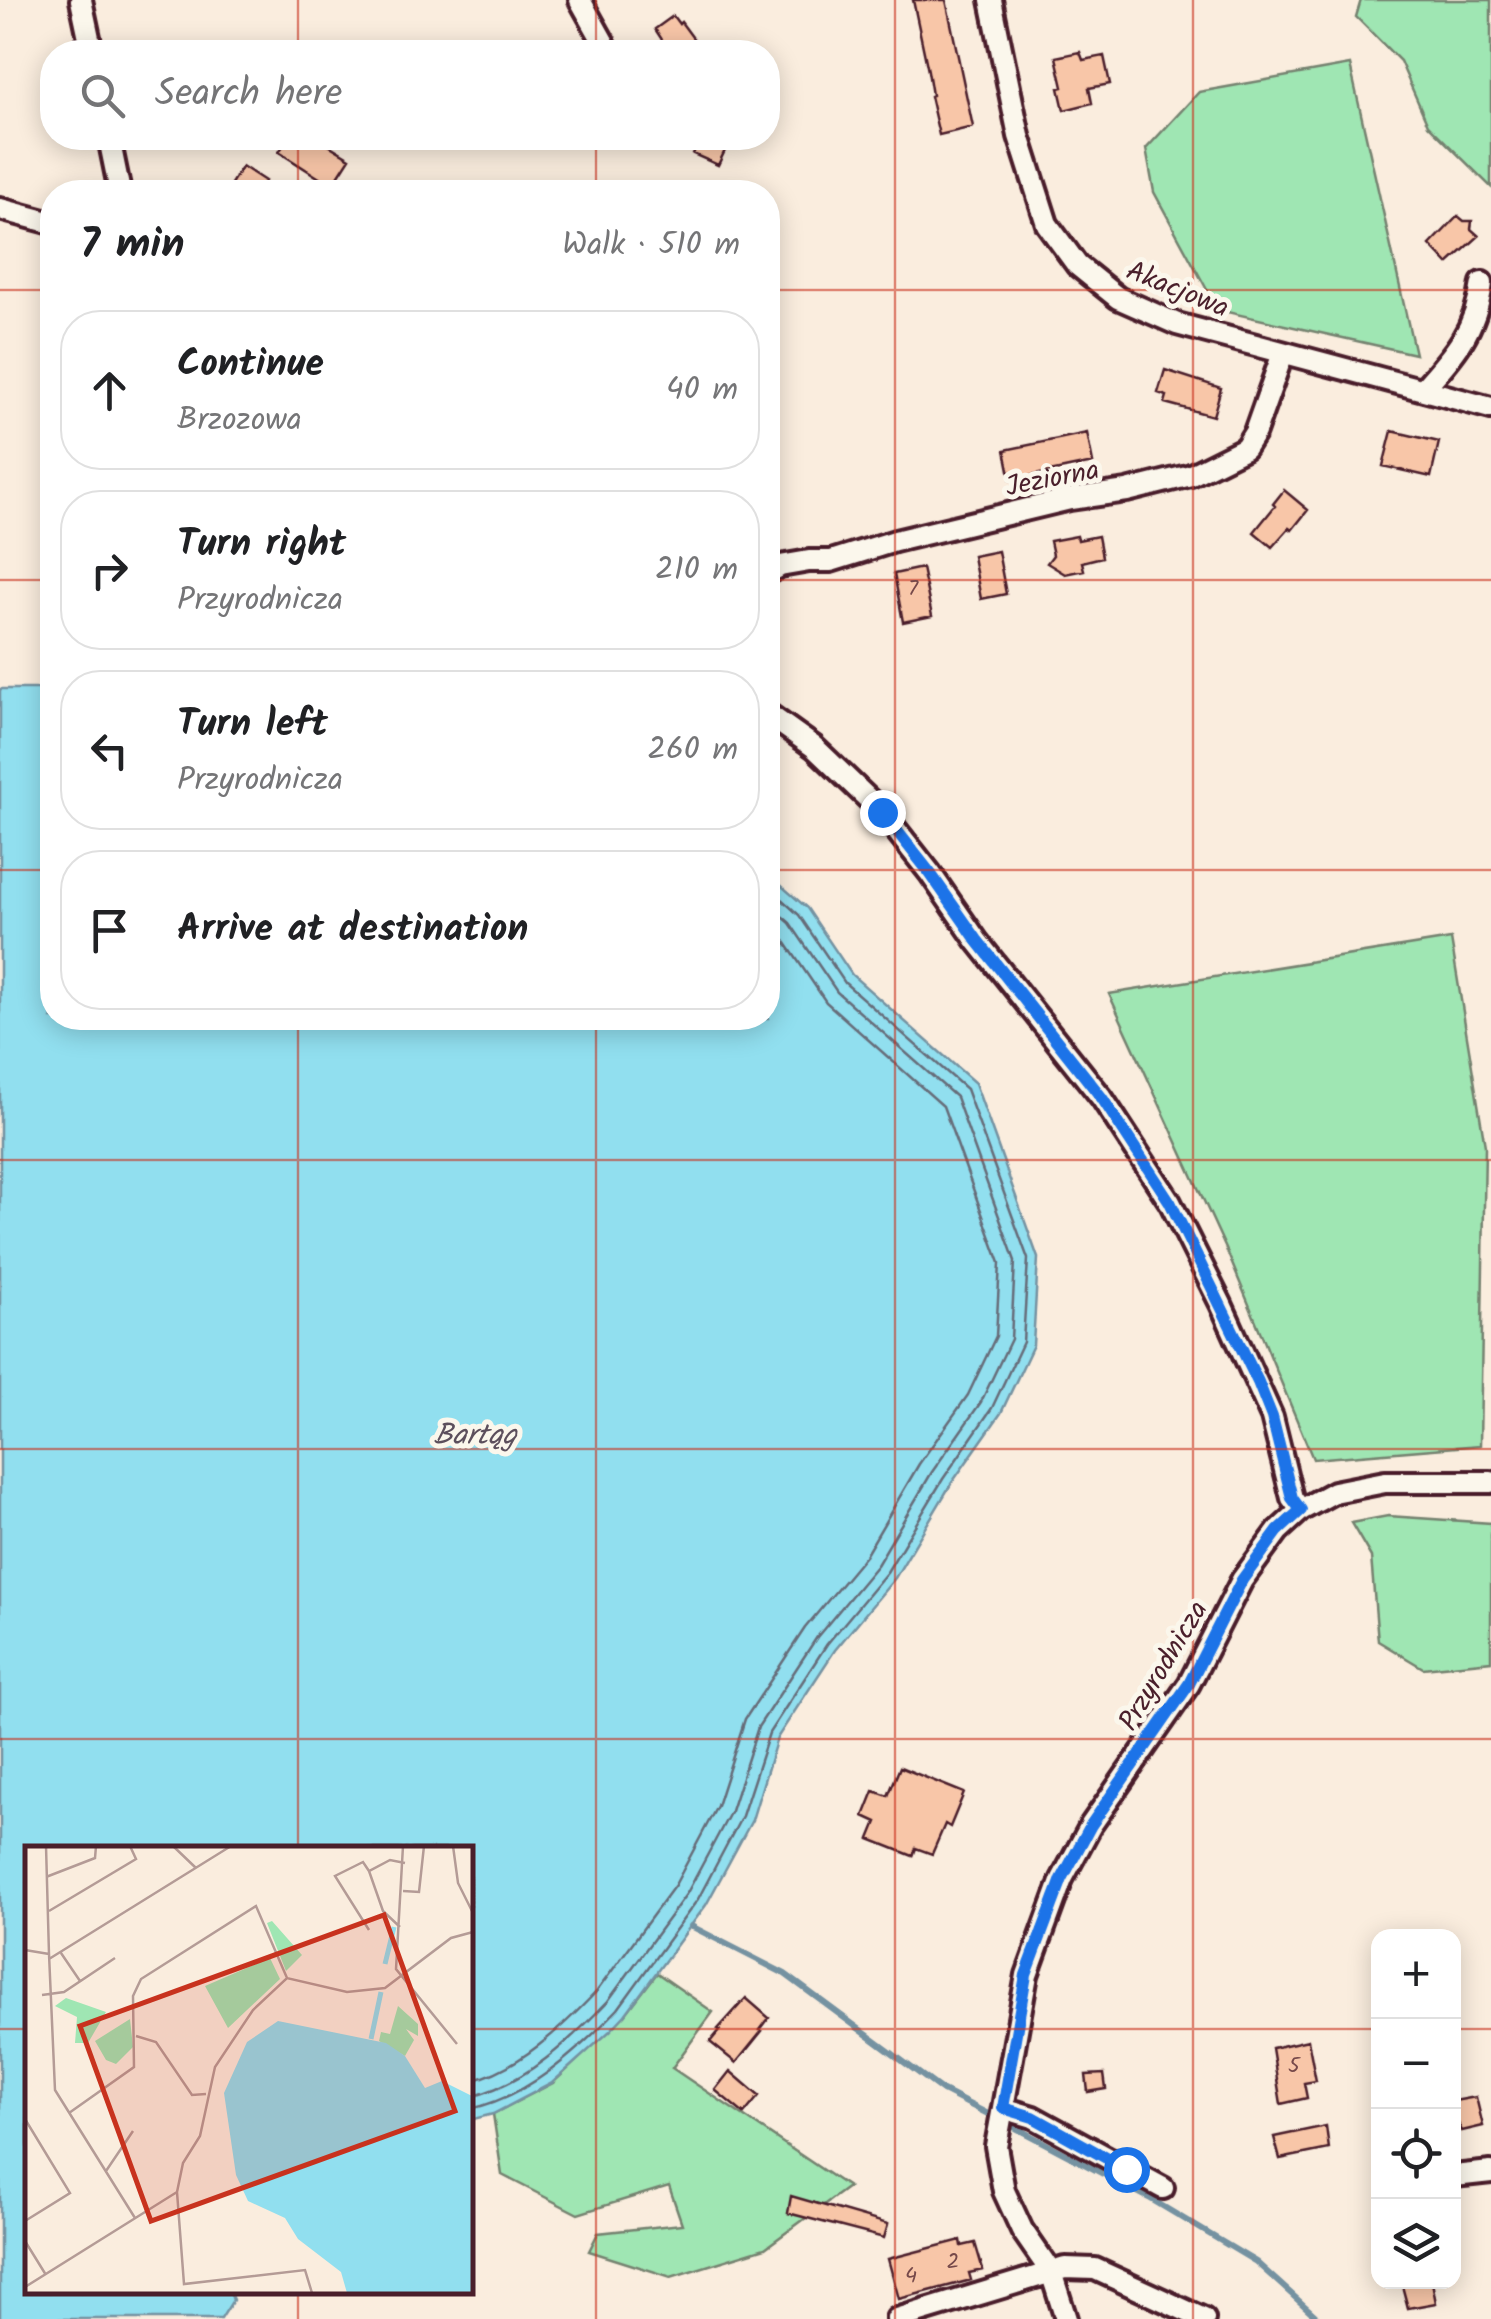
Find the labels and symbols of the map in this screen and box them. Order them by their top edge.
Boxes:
street label: Akacjowa [1119,249,1235,331]
street label: Jeziorna [1002,448,1103,511]
house number: 7 [908,572,919,607]
route end [860,790,906,836]
water label: Bartąg [433,1412,518,1460]
street label: Przyrodnicza [1107,1592,1221,1740]
inset map [25,1846,472,2294]
house number: 5 [1288,2049,1301,2084]
route start [1104,2147,1150,2193]
house number: 2 [947,2245,959,2280]
house number: 4 [905,2259,917,2294]

